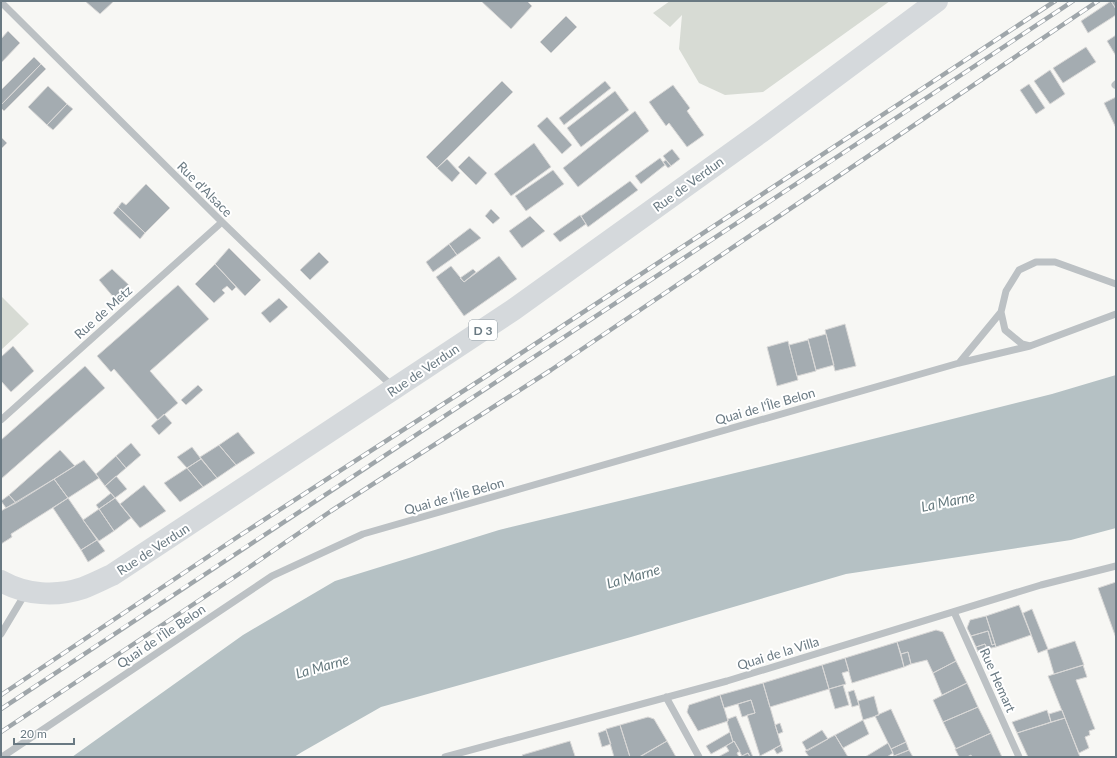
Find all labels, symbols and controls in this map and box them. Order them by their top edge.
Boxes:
street label: Rue de Verdun [650,153,726,215]
street label: Rue d'Alsace [174,158,236,220]
street label: Rue de Metz [71,282,135,342]
road number: D 3 [469,320,497,340]
street label: Rue de Verdun [384,340,462,400]
street label: Quai de l'Île Belon [713,384,817,428]
street label: Quai de l'Île Belon [402,474,506,518]
water label: La Marne [919,487,977,515]
street label: Rue de Verdun [114,520,192,578]
water label: La Marne [604,560,662,592]
street label: Quai de l'Île Belon [114,600,208,672]
street label: Quai de la Villa [735,633,821,673]
street label: Rue Hemart [977,645,1019,715]
water label: La Marne [293,650,351,682]
scale bar [14,720,74,746]
text: 20 m [20,726,47,741]

